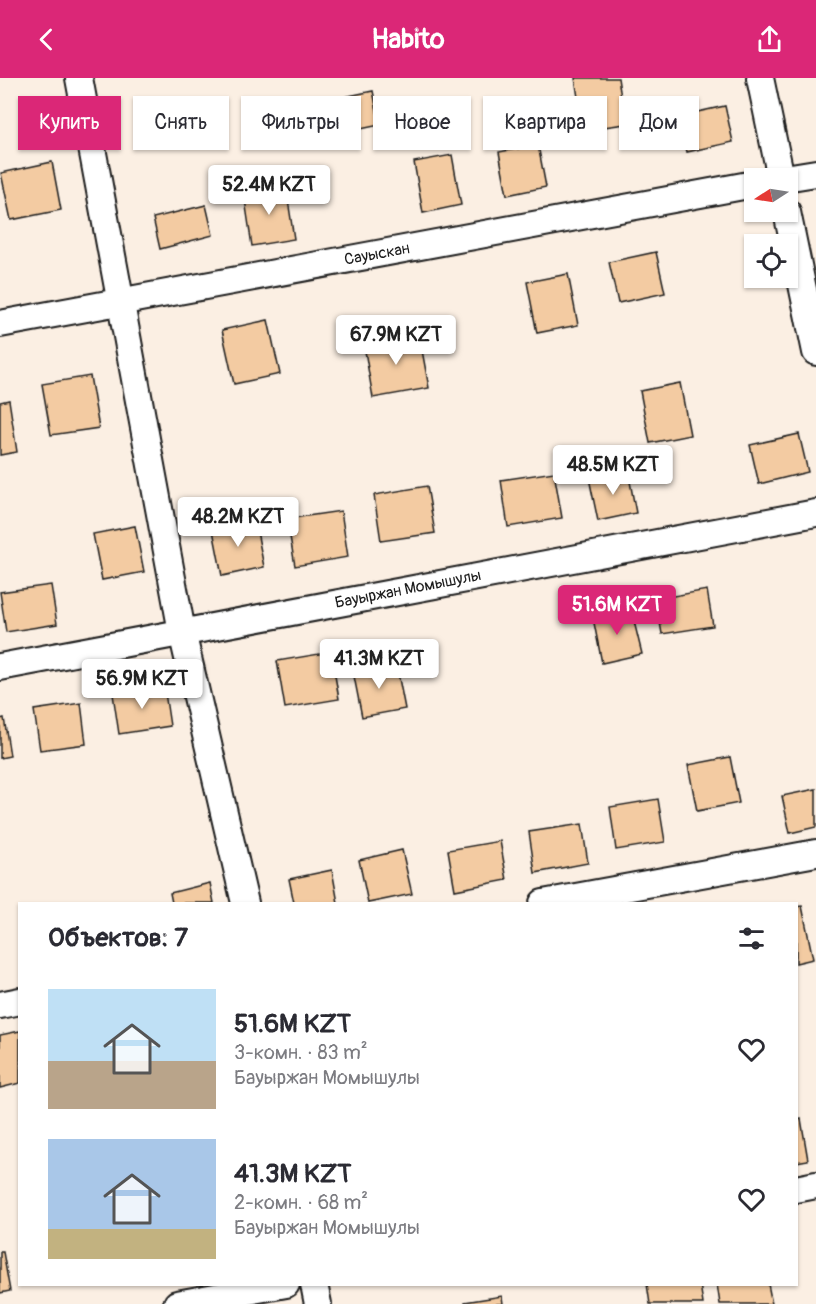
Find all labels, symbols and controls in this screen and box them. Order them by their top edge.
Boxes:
icon: back [30,23,63,56]
text: Habito [371,23,445,56]
icon: share [753,23,786,56]
chip: Купить [18,96,121,150]
chip: Снять [133,96,229,150]
chip: Фильтры [241,96,361,150]
chip: Новое [373,96,471,150]
chip: Квартира [483,96,607,150]
chip: Дом [619,96,699,150]
pin: 52.4M KZT [200,165,338,216]
north arrow [744,168,798,222]
map controls [744,168,798,288]
text: 52.4M KZT [222,172,316,197]
button: locate [744,234,798,288]
street label: Сауыскан [343,238,411,270]
pin: 67.9M KZT [327,315,465,366]
text: 67.9M KZT [350,322,442,347]
pin: 48.5M KZT [544,445,682,496]
text: 48.5M KZT [567,452,659,477]
pin: 48.2M KZT [169,497,307,548]
text: 48.2M KZT [192,504,284,529]
street label: Бауыржан Момышулы [333,565,483,613]
pin: 51.6M KZT [548,585,686,636]
text: 51.6M KZT [572,592,662,617]
pin: 41.3M KZT [310,639,448,690]
text: 41.3M KZT [334,646,424,671]
pin: 56.9M KZT [73,659,211,710]
text: 56.9M KZT [96,666,188,691]
text: Объектов: 7 [48,922,188,954]
icon: filters [735,922,768,955]
text: 51.6M KZT [234,1008,351,1040]
icon: home [96,1013,168,1085]
icon: heart [735,1033,768,1066]
text: 3-комн. · 83 m² [234,1040,368,1065]
text: Бауыржан Момышулы [234,1065,420,1090]
text: 41.3M KZT [234,1158,352,1190]
icon: home [96,1163,168,1235]
icon: heart [735,1183,768,1216]
text: 2-комн. · 68 m² [234,1190,368,1215]
text: Бауыржан Момышулы [234,1215,420,1240]

